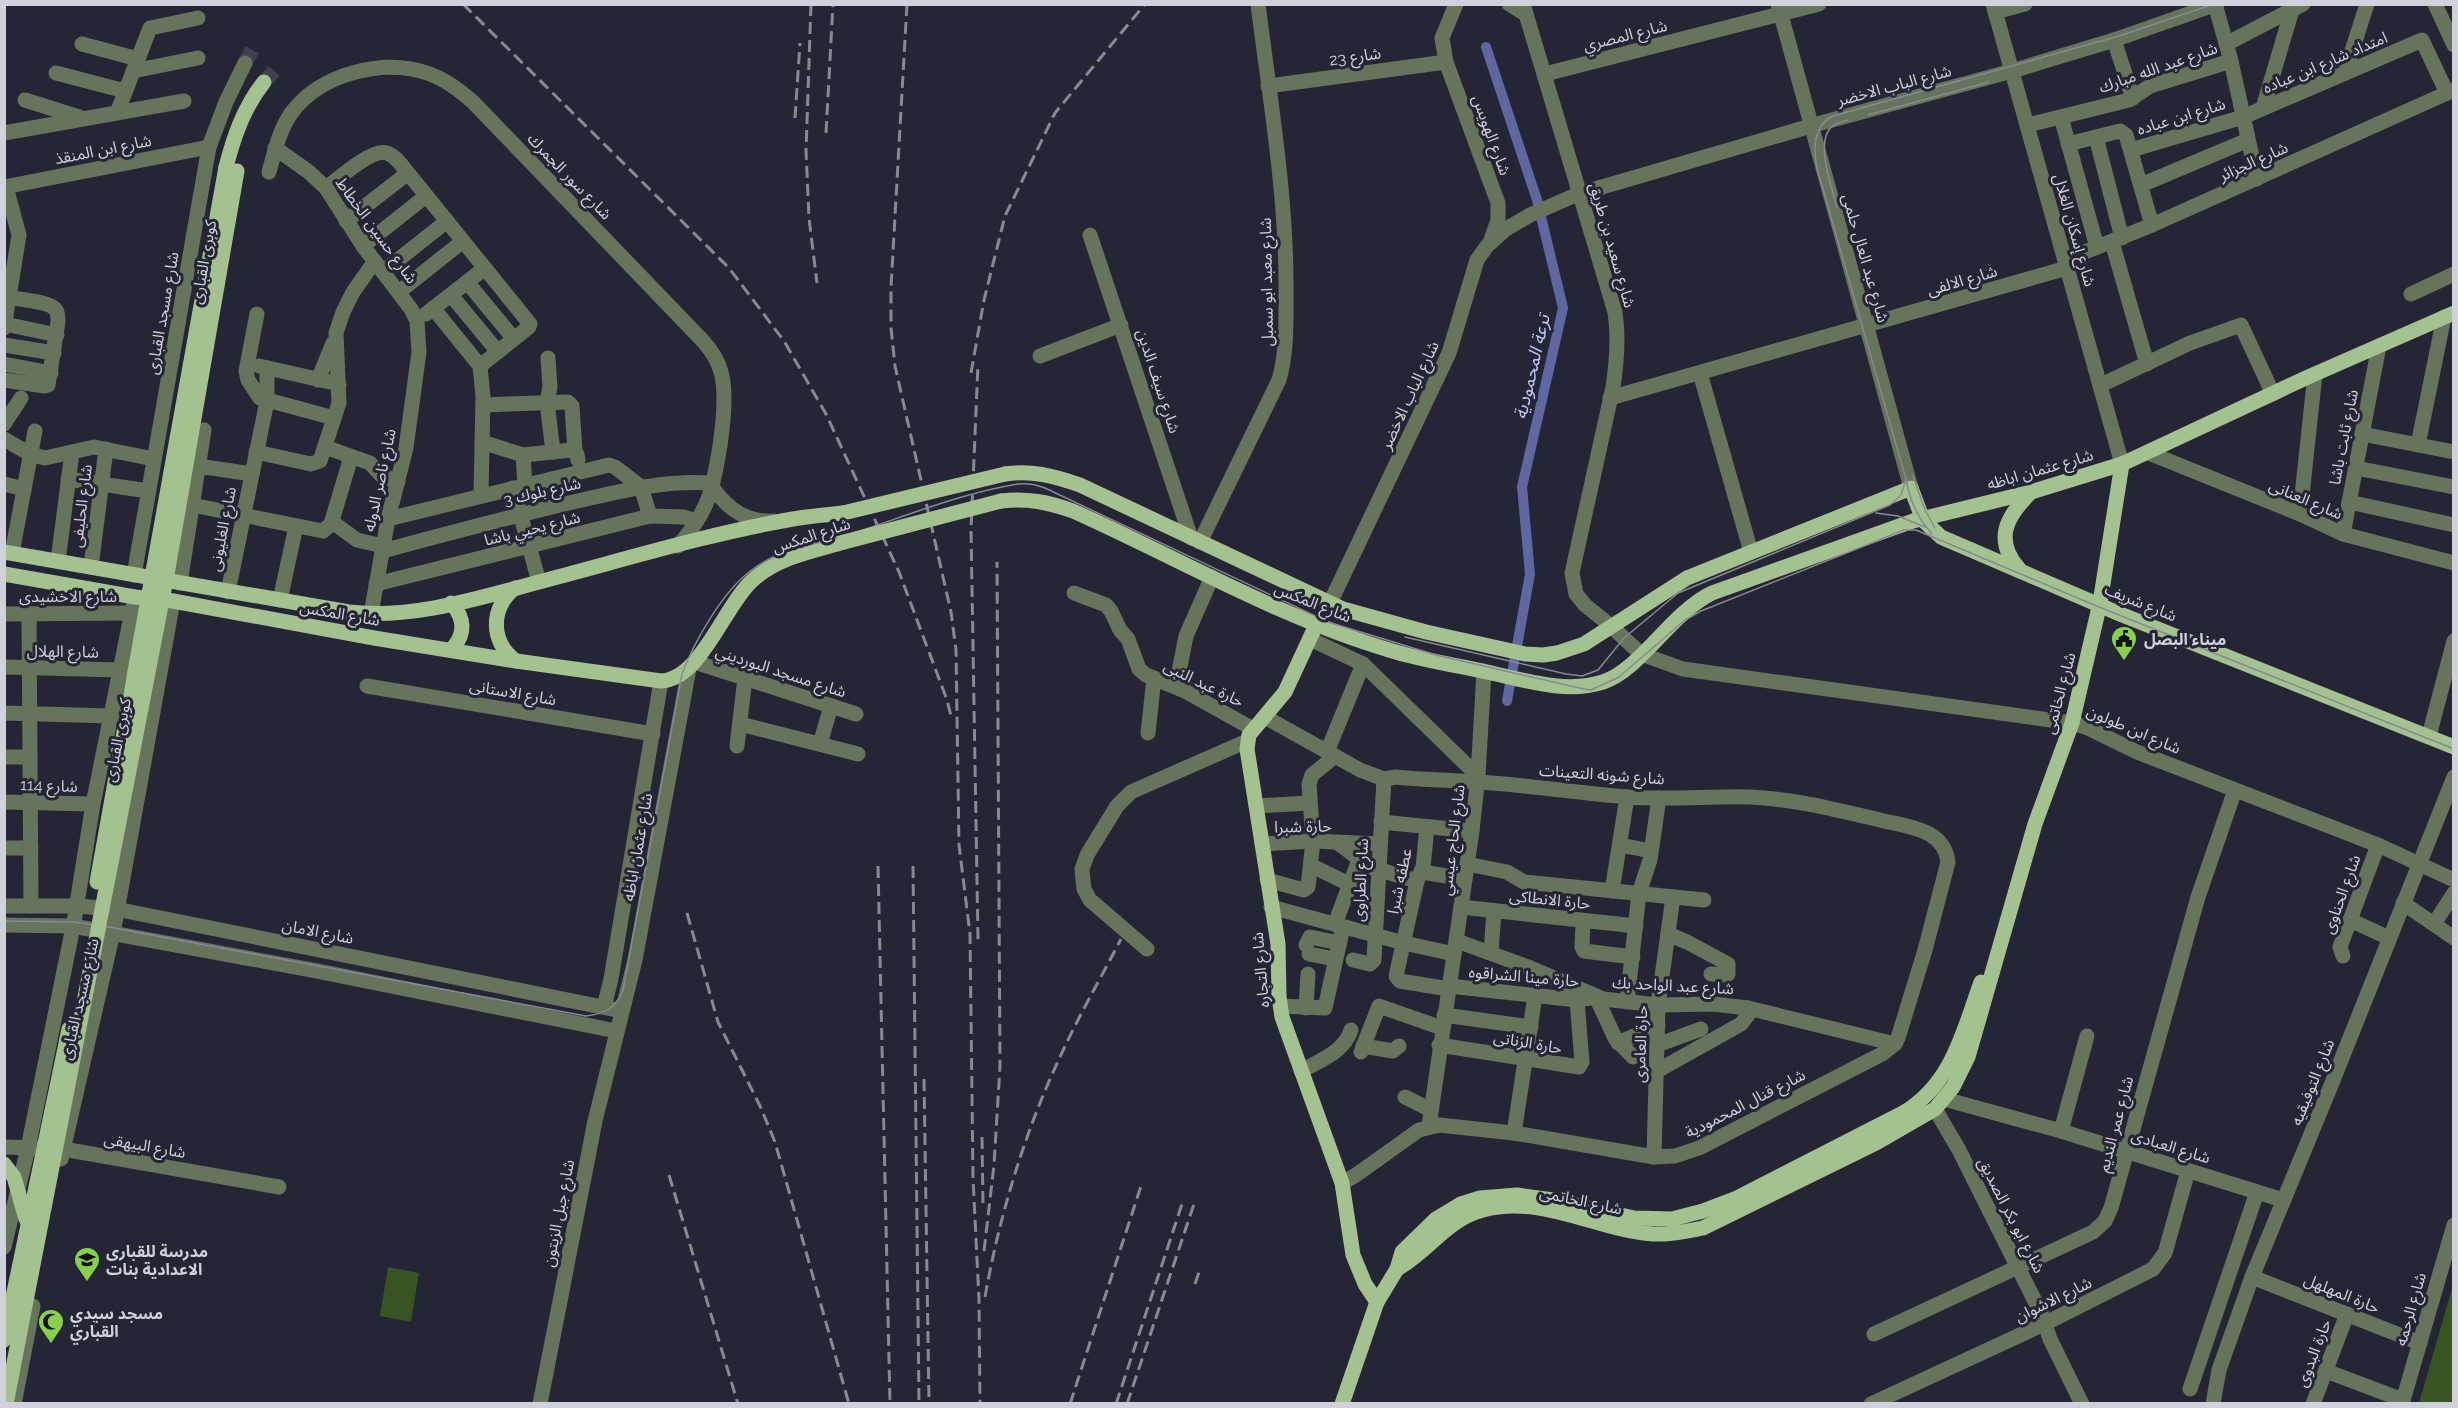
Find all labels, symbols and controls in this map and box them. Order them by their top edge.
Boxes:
street label: شارع المصري [1581,16,1670,58]
street label: امتداد شارع ابن عباده [2260,28,2392,100]
street label: شارع عبد الله مبارك [2096,38,2221,100]
street label: شارع 23 [1328,43,1383,73]
street label: شارع الباب الاخضر [1834,61,1954,113]
street label: شارع الهويس [1465,92,1515,179]
street label: شارع ابن عباده [2135,94,2229,142]
street label: شارع سور الجمرك [521,129,616,226]
street label: شارع ابن المنقذ [53,131,154,171]
street label: شارع الجزائر [2215,138,2292,188]
street label: شارع إسكان الغلال [2046,172,2100,290]
street label: شارع حسين الخطاط [329,173,422,289]
street label: شارع سعيد بن طريق [1583,180,1639,311]
street label: شارع عبد العال حلمى [1835,192,1893,325]
street label: شارع معبد ابو سمبل [1256,217,1280,347]
street label: كوبرى القبارى [187,218,220,306]
street label: شارع مسجد القبارى [142,250,186,376]
street label: شارع الالفى [1925,261,2000,302]
water label: ترعة المحمودية [1509,310,1555,422]
street label: شارع سيف الدين [1130,327,1184,437]
street label: شارع الباب الاخضر [1376,338,1446,455]
street label: شارع ثابت باشا [2325,388,2365,487]
street label: شارع ناصر الدوله [359,427,403,534]
street label: شارع عثمان اباظه [1985,445,2096,497]
street label: شارع الحليفى [67,463,99,549]
street label: شارع بلوك 3 [502,473,583,513]
street label: شارع العنانى [2265,476,2345,526]
street label: شارع الغليونى [205,485,243,574]
street label: شارع يحيي باشا [482,507,583,552]
street label: شارع المكس [770,514,853,560]
street label: شارع المكس [1271,578,1354,629]
street label: شارع شريف [2101,579,2180,628]
street label: شارع الاخشيدى [19,587,117,609]
street label: شارع المكس [298,597,381,633]
public building icon: ميناء البصل [2109,624,2139,662]
place label: ميناء البصل [2144,630,2226,649]
street label: شارع الهلال [27,641,99,665]
street label: شارع مسجد البورديني [712,641,849,704]
street label: شارع الخاتمى [2039,650,2082,737]
street label: حارة عبد النبى [1161,656,1247,711]
street label: شارع الاستانى [468,676,558,712]
street label: كوبرى القبارى [100,696,135,784]
street label: شارع ابن طولون [2083,701,2184,761]
street label: شارع شونه التعينات [1538,761,1665,791]
street label: شارع 114 [20,775,78,799]
street label: شارع الحاج عيسي [1436,783,1472,897]
street label: شارع عثمان اباظه [619,791,659,903]
street label: حارة شبرا [1274,816,1332,837]
street label: شارع الطراوى [1349,838,1375,922]
street label: عطفه شبرا [1383,846,1416,916]
street label: شارع الحناوى [2318,852,2367,937]
street label: حارة الانطاكى [1508,886,1592,913]
street label: شارع الامان [280,915,355,951]
street label: شارع التجاره [1248,931,1276,1009]
street label: شارع مسجد القبارى [56,937,106,1062]
street label: حارة مينا الشراقوه [1468,962,1580,991]
street label: شارع عبد الواحد بك [1612,973,1734,1001]
street label: حارة العامرى [1630,1005,1651,1083]
street label: حارة الزناتى [1492,1027,1564,1058]
street label: شارع التوفيقيه [2287,1036,2341,1129]
street label: شارع قنال المحمودية [1682,1065,1810,1145]
street label: شارع عمر النديم [2094,1074,2140,1175]
street label: شارع العبادى [2128,1125,2213,1170]
street label: شارع البيهقى [102,1129,187,1165]
street label: شارع ابو بكر الصديق [1972,1154,2049,1278]
street label: شارع جبل الزيتون [539,1158,581,1269]
street label: شارع الخاتمى [1537,1182,1624,1221]
place label: مدرسة للقبارى الاعدادية بنات [106,1242,208,1279]
school or university icon: مدرسة للقبارى الاعدادية بنات [72,1245,102,1283]
street label: حارة المهلهل [2301,1270,2382,1317]
street label: شارع الرحمه [2391,1270,2433,1349]
street label: شارع الاشوان [2012,1273,2096,1329]
place label: مسجد سيدي القباري [70,1304,163,1345]
mosque icon: مسجد سيدي القباري [36,1307,66,1345]
street label: حارة البدوى [2292,1317,2335,1390]

